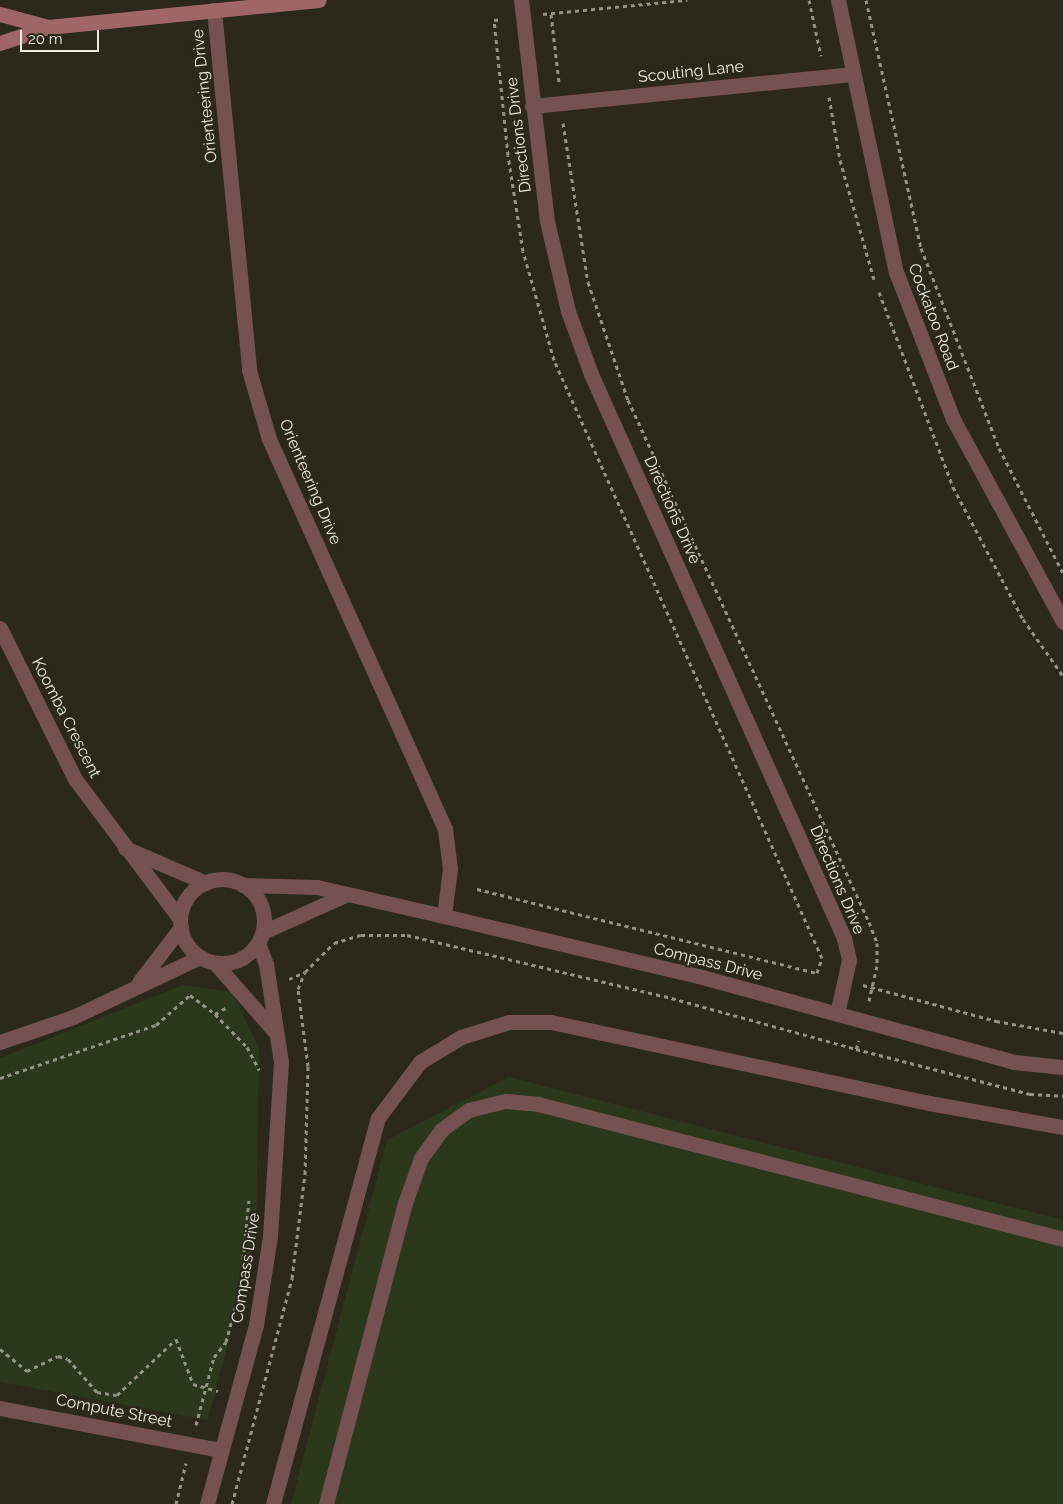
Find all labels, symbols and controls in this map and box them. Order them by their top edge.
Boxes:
scale bar [22,20,101,52]
street label: Orienteering Drive [188,28,222,164]
text: 20 m [28,30,63,48]
street label: Scouting Lane [637,57,745,87]
street label: Directions Drive [502,76,536,194]
street label: Cockatoo Road [904,261,962,373]
street label: Orienteering Drive [275,416,345,548]
street label: Directions Drive [640,453,704,567]
street label: Koomba Crescent [27,655,105,781]
street label: Directions Drive [805,823,869,937]
street label: Compass Drive [652,939,764,985]
street label: Compass Drive [228,1211,264,1325]
street label: Compute Street [54,1390,174,1432]

